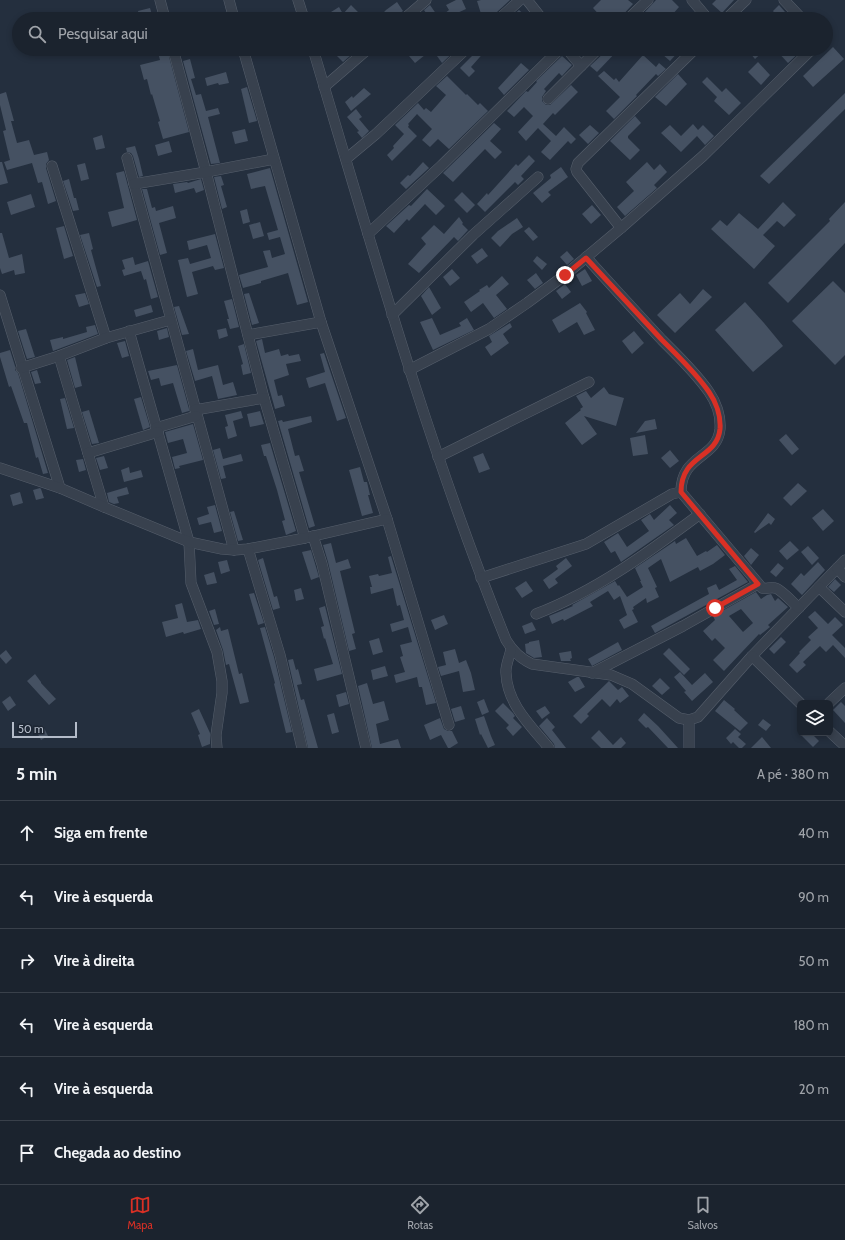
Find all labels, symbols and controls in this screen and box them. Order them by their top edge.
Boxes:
search box [12,12,833,56]
icon: search [26,23,48,45]
text: Pesquisar aqui [58,25,148,43]
route end [556,266,574,284]
route start [706,599,724,617]
map controls [797,700,833,736]
button: layers [797,700,833,736]
scale bar [12,720,77,739]
text: 50 m [18,722,44,736]
text: 5 min [16,764,57,784]
text: A pé · 380 m [757,766,829,782]
icon: ahead [16,822,38,844]
text: Siga em frente [54,824,147,842]
text: 40 m [798,825,829,841]
icon: left [16,886,38,908]
text: Vire à esquerda [54,888,153,906]
text: 90 m [798,889,829,905]
icon: right [16,950,38,972]
text: Vire à direita [54,952,135,970]
text: 50 m [799,953,829,969]
icon: left [16,1014,38,1036]
text: Vire à esquerda [54,1016,153,1034]
text: 180 m [793,1017,829,1033]
icon: left [16,1078,38,1100]
text: Vire à esquerda [54,1080,153,1098]
text: 20 m [799,1081,829,1097]
icon: arrive [16,1142,38,1164]
text: Chegada ao destino [54,1144,181,1162]
tab: Mapa [127,1194,153,1232]
tab: Rotas [407,1194,433,1232]
tab: Salvos [688,1194,718,1232]

